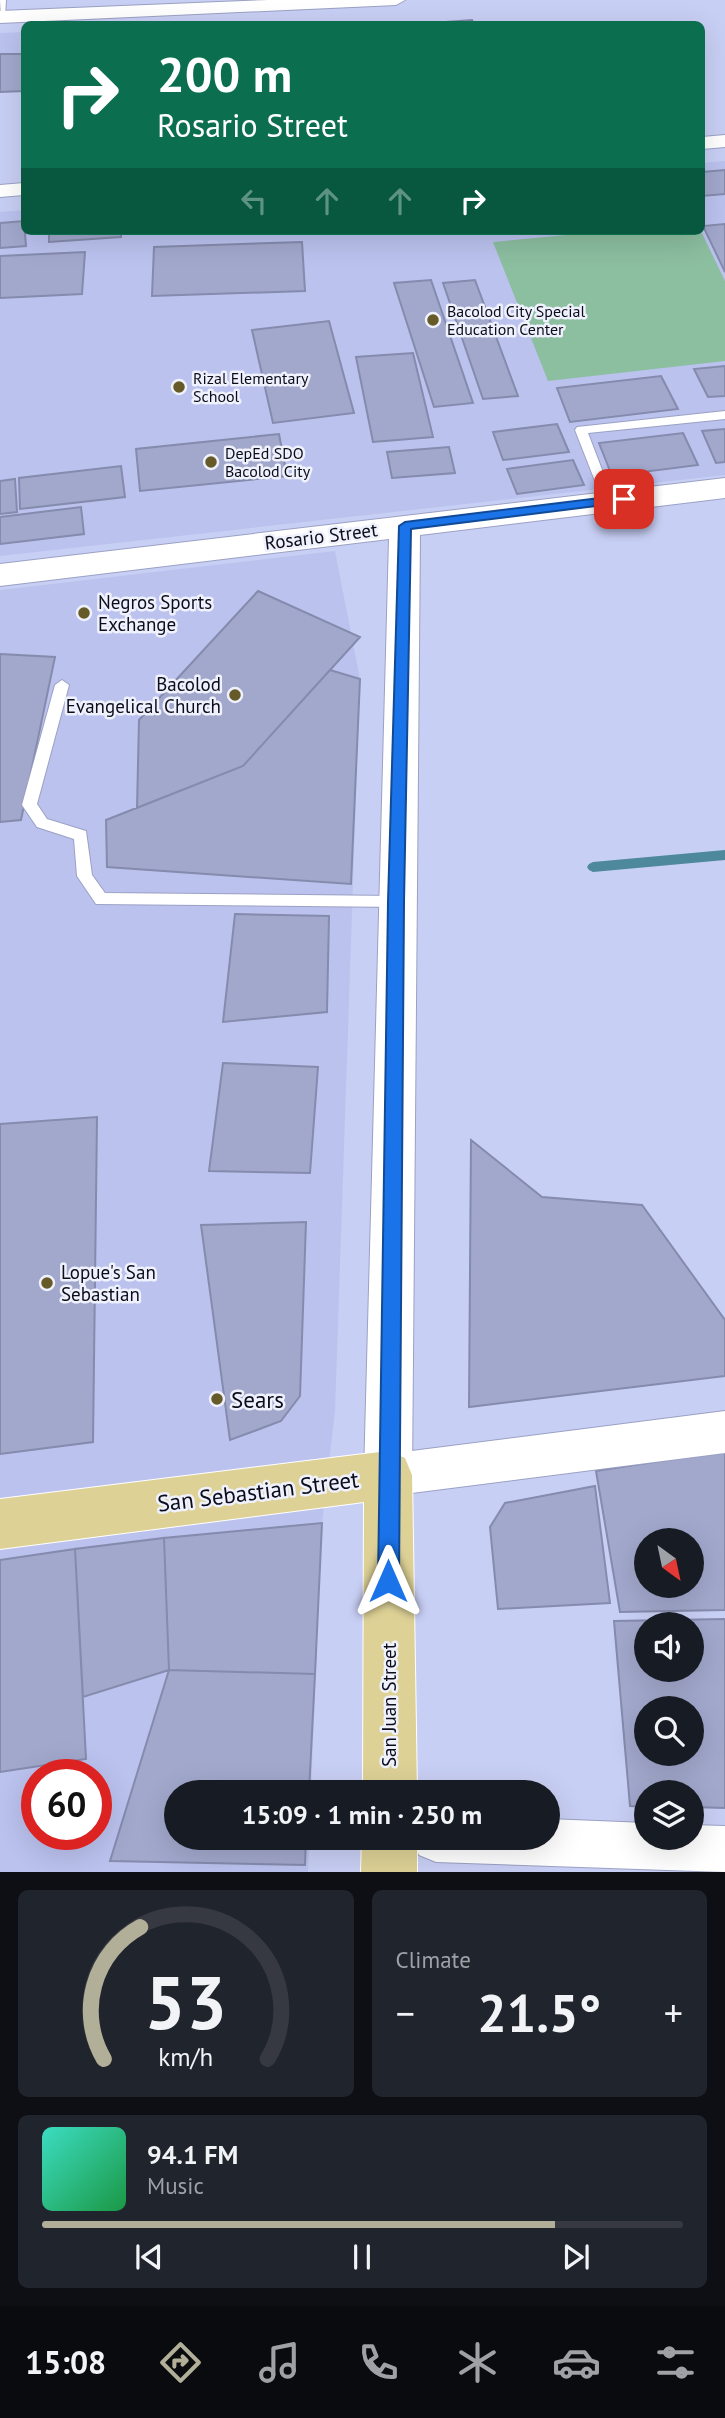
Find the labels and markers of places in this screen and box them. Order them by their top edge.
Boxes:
place label: Bacolod City Special Education Center [447,301,585,339]
marker: Bacolod City Special Education Center [425,312,441,328]
place label: Rizal Elementary School [193,368,309,406]
marker: Rizal Elementary School [171,379,187,395]
place label: DepEd SDO Bacolod City [225,443,311,481]
marker: DepEd SDO Bacolod City [203,454,219,470]
pin [594,469,654,529]
place label: Negros Sports Exchange [98,590,212,636]
marker: Negros Sports Exchange [76,605,92,621]
place label: Bacolod Evangelical Church [66,672,221,718]
marker: Bacolod Evangelical Church [227,687,243,703]
place label: Lopue's San Sebastian [61,1260,156,1306]
marker: Lopue's San Sebastian [39,1275,55,1291]
place label: Sears [231,1385,284,1414]
marker: Sears [209,1391,225,1407]

